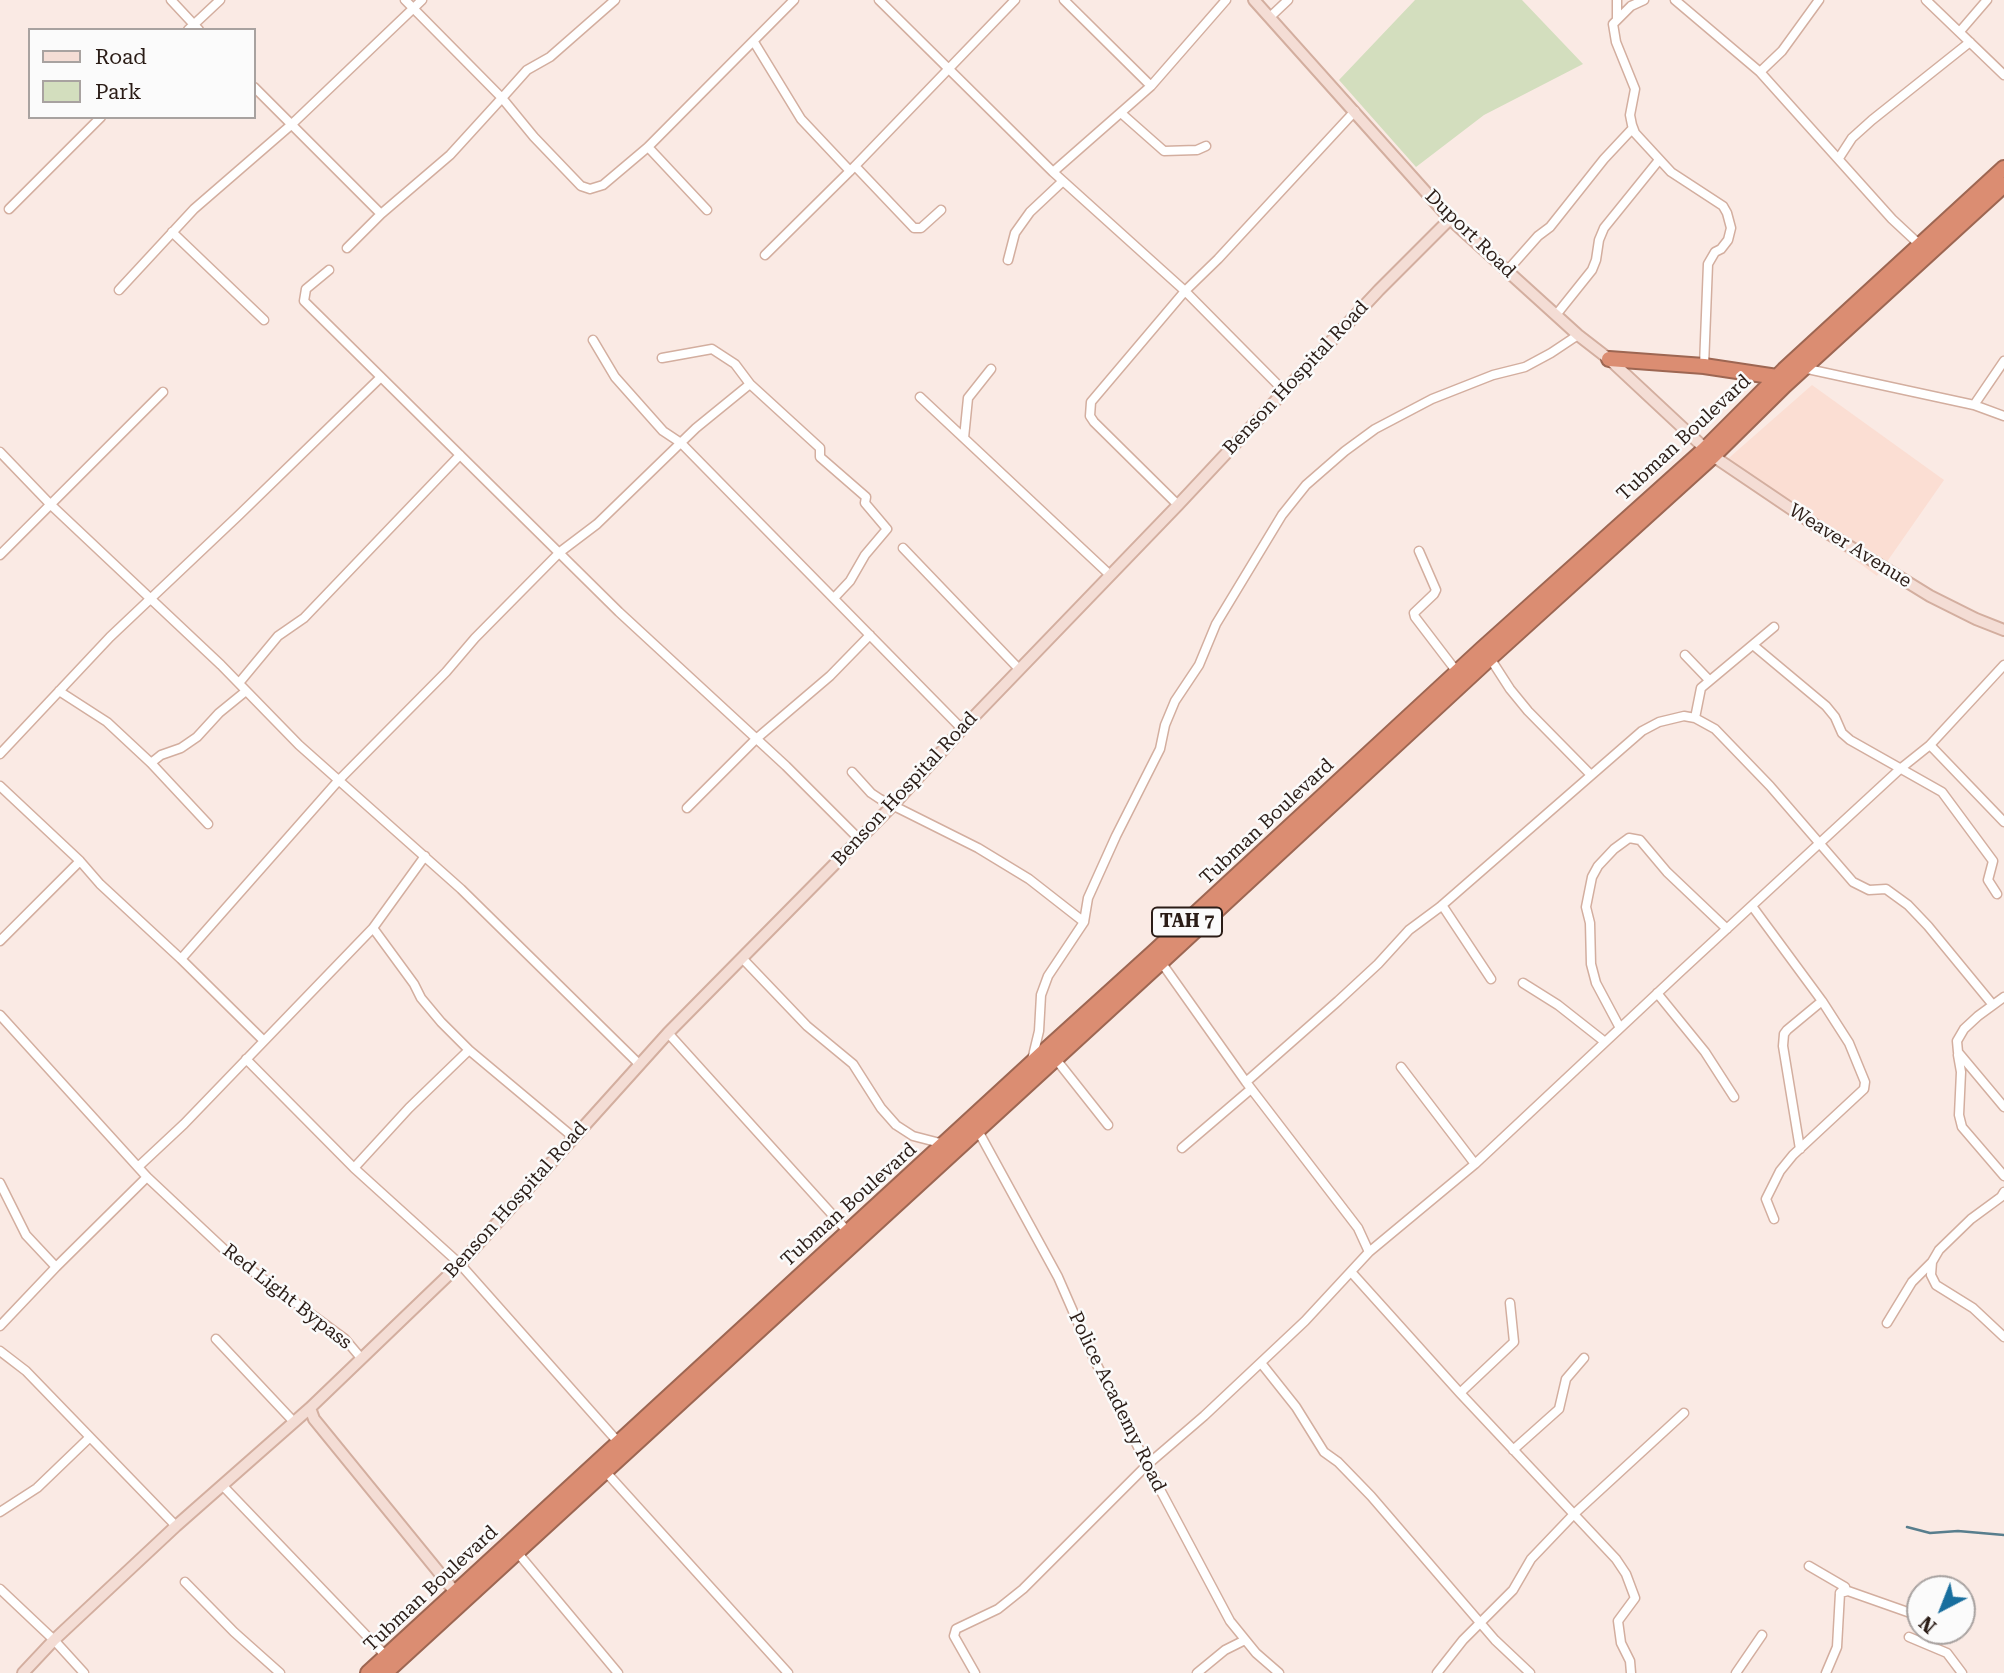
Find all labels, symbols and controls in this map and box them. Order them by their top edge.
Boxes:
legend [28,28,256,119]
text: Road [95,45,147,69]
text: Park [95,80,141,104]
street label: Duport Road [1420,185,1520,283]
street label: Benson Hospital Road [1219,296,1373,460]
street label: Tubman Boulevard [1612,370,1756,506]
street label: Weaver Avenue [1784,499,1916,593]
street label: Benson Hospital Road [828,707,982,871]
street label: Tubman Boulevard [1195,754,1339,890]
road number: TAH 7 [1152,908,1222,937]
street label: Benson Hospital Road [440,1117,592,1283]
street label: Tubman Boulevard [777,1138,921,1272]
street label: Red Light Bypass [218,1239,356,1355]
street label: Police Academy Road [1063,1308,1171,1496]
street label: Tubman Boulevard [359,1521,503,1657]
north arrow [1906,1575,1976,1645]
text: N [1915,1611,1941,1638]

